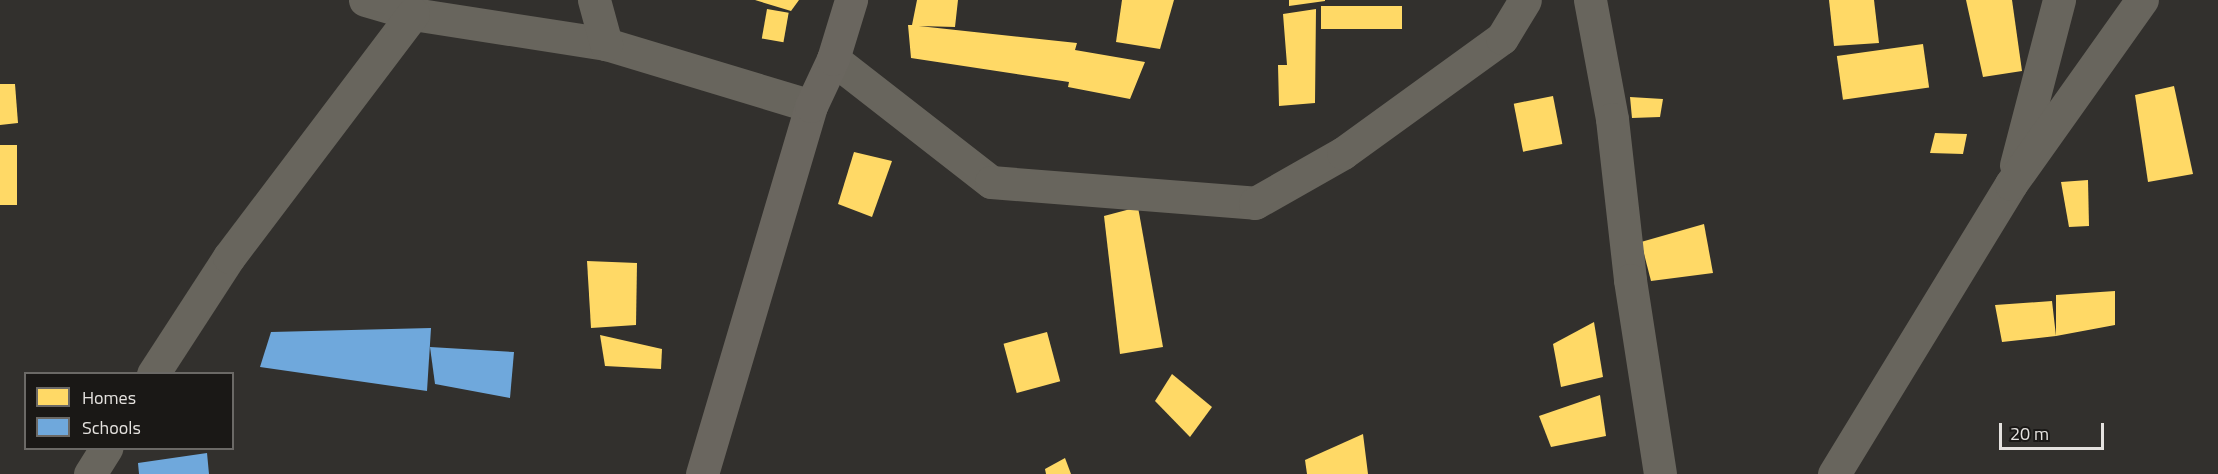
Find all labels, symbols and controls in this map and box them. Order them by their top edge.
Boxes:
legend [24,372,234,450]
text: Homes [82,384,136,411]
scale bar [2002,411,2107,449]
text: Schools [82,414,141,441]
text: 20 m [2010,420,2049,447]

